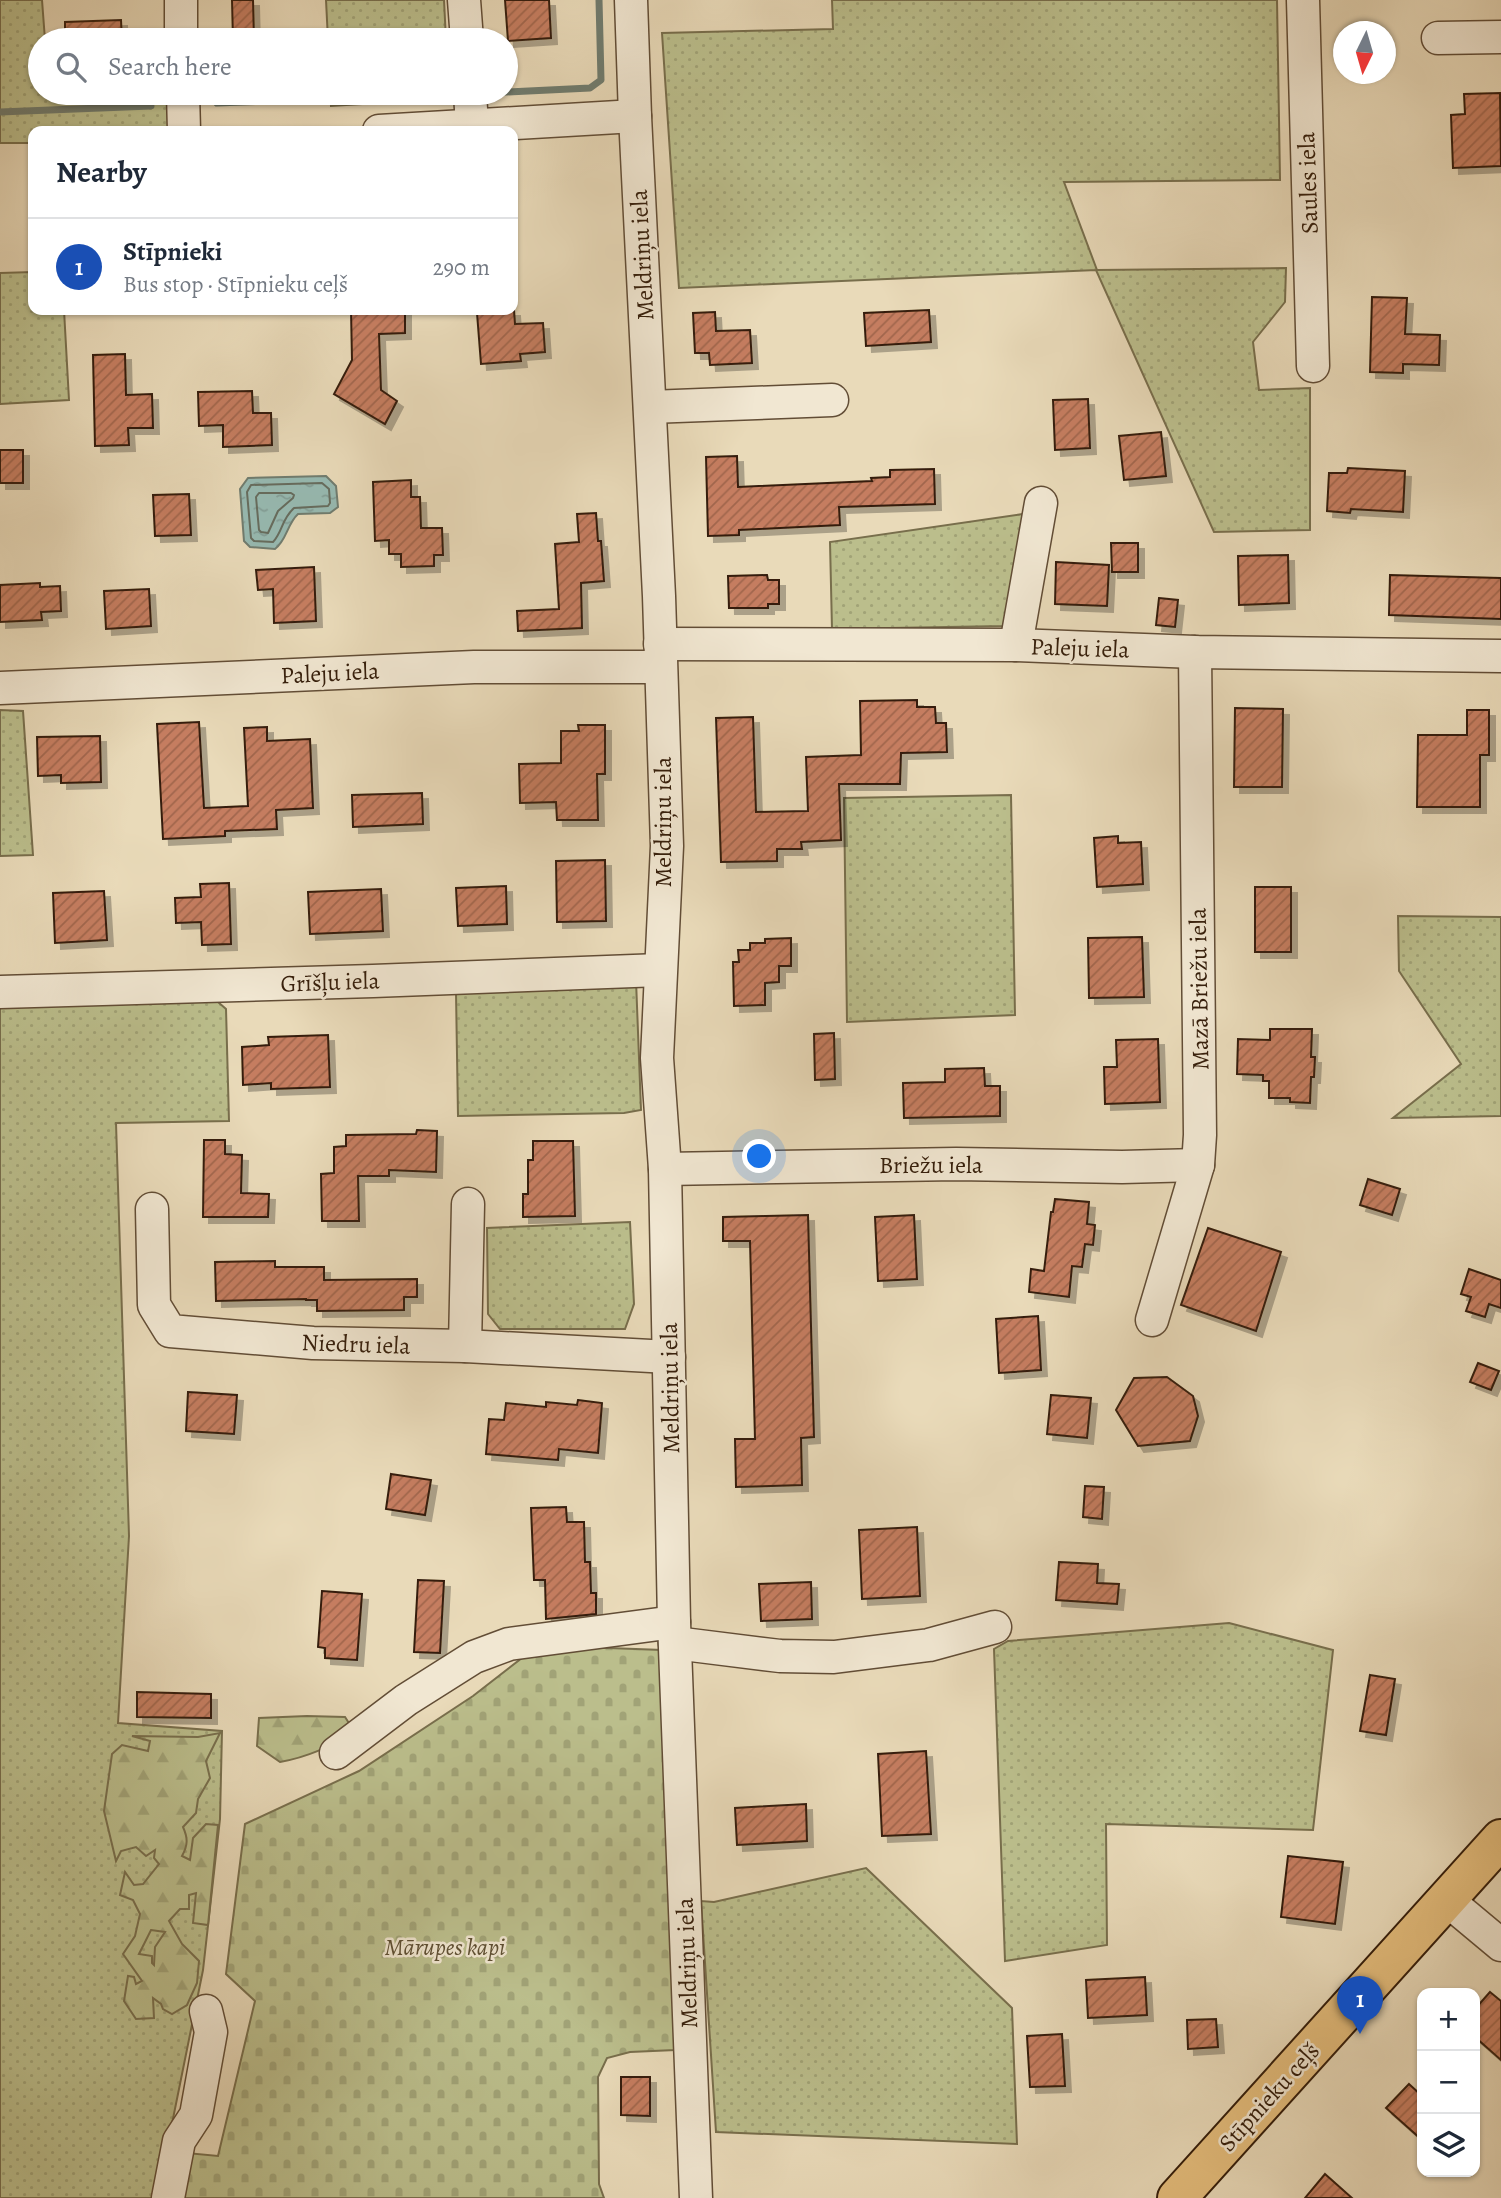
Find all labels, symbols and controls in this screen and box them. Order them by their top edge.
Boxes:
north arrow [1333,21,1396,84]
search box [28,28,518,105]
icon: search [52,48,90,86]
text: Search here [108,49,232,84]
street label: Saules iela [1290,131,1326,235]
text: Nearby [56,152,147,192]
street label: Meldriņu iela [623,188,661,321]
text: Stīpnieki [123,234,222,269]
text: 1 [75,252,83,283]
text: 290 m [433,252,490,283]
text: Bus stop · Stīpnieku ceļš [123,269,348,300]
street label: Paleju iela [1030,630,1131,666]
street label: Paleju iela [280,654,381,692]
street label: Meldriņu iela [647,756,679,888]
street label: Mazā Briežu iela [1182,907,1216,1070]
street label: Grīšļu iela [280,964,381,1000]
your location [742,1139,776,1173]
street label: Briežu iela [879,1149,984,1181]
street label: Meldriņu iela [653,1321,687,1454]
street label: Niedru iela [301,1326,412,1362]
street label: Meldriņu iela [669,1896,705,2029]
park label: Mārupes kapi [385,1931,505,1963]
pin: 1 [1337,1976,1383,2034]
map controls [1417,1988,1480,2177]
button: + [1417,1988,1480,2051]
street label: Stīpnieku ceļš [1211,2036,1327,2158]
button: − [1417,2051,1480,2114]
button: layers [1417,2114,1480,2177]

